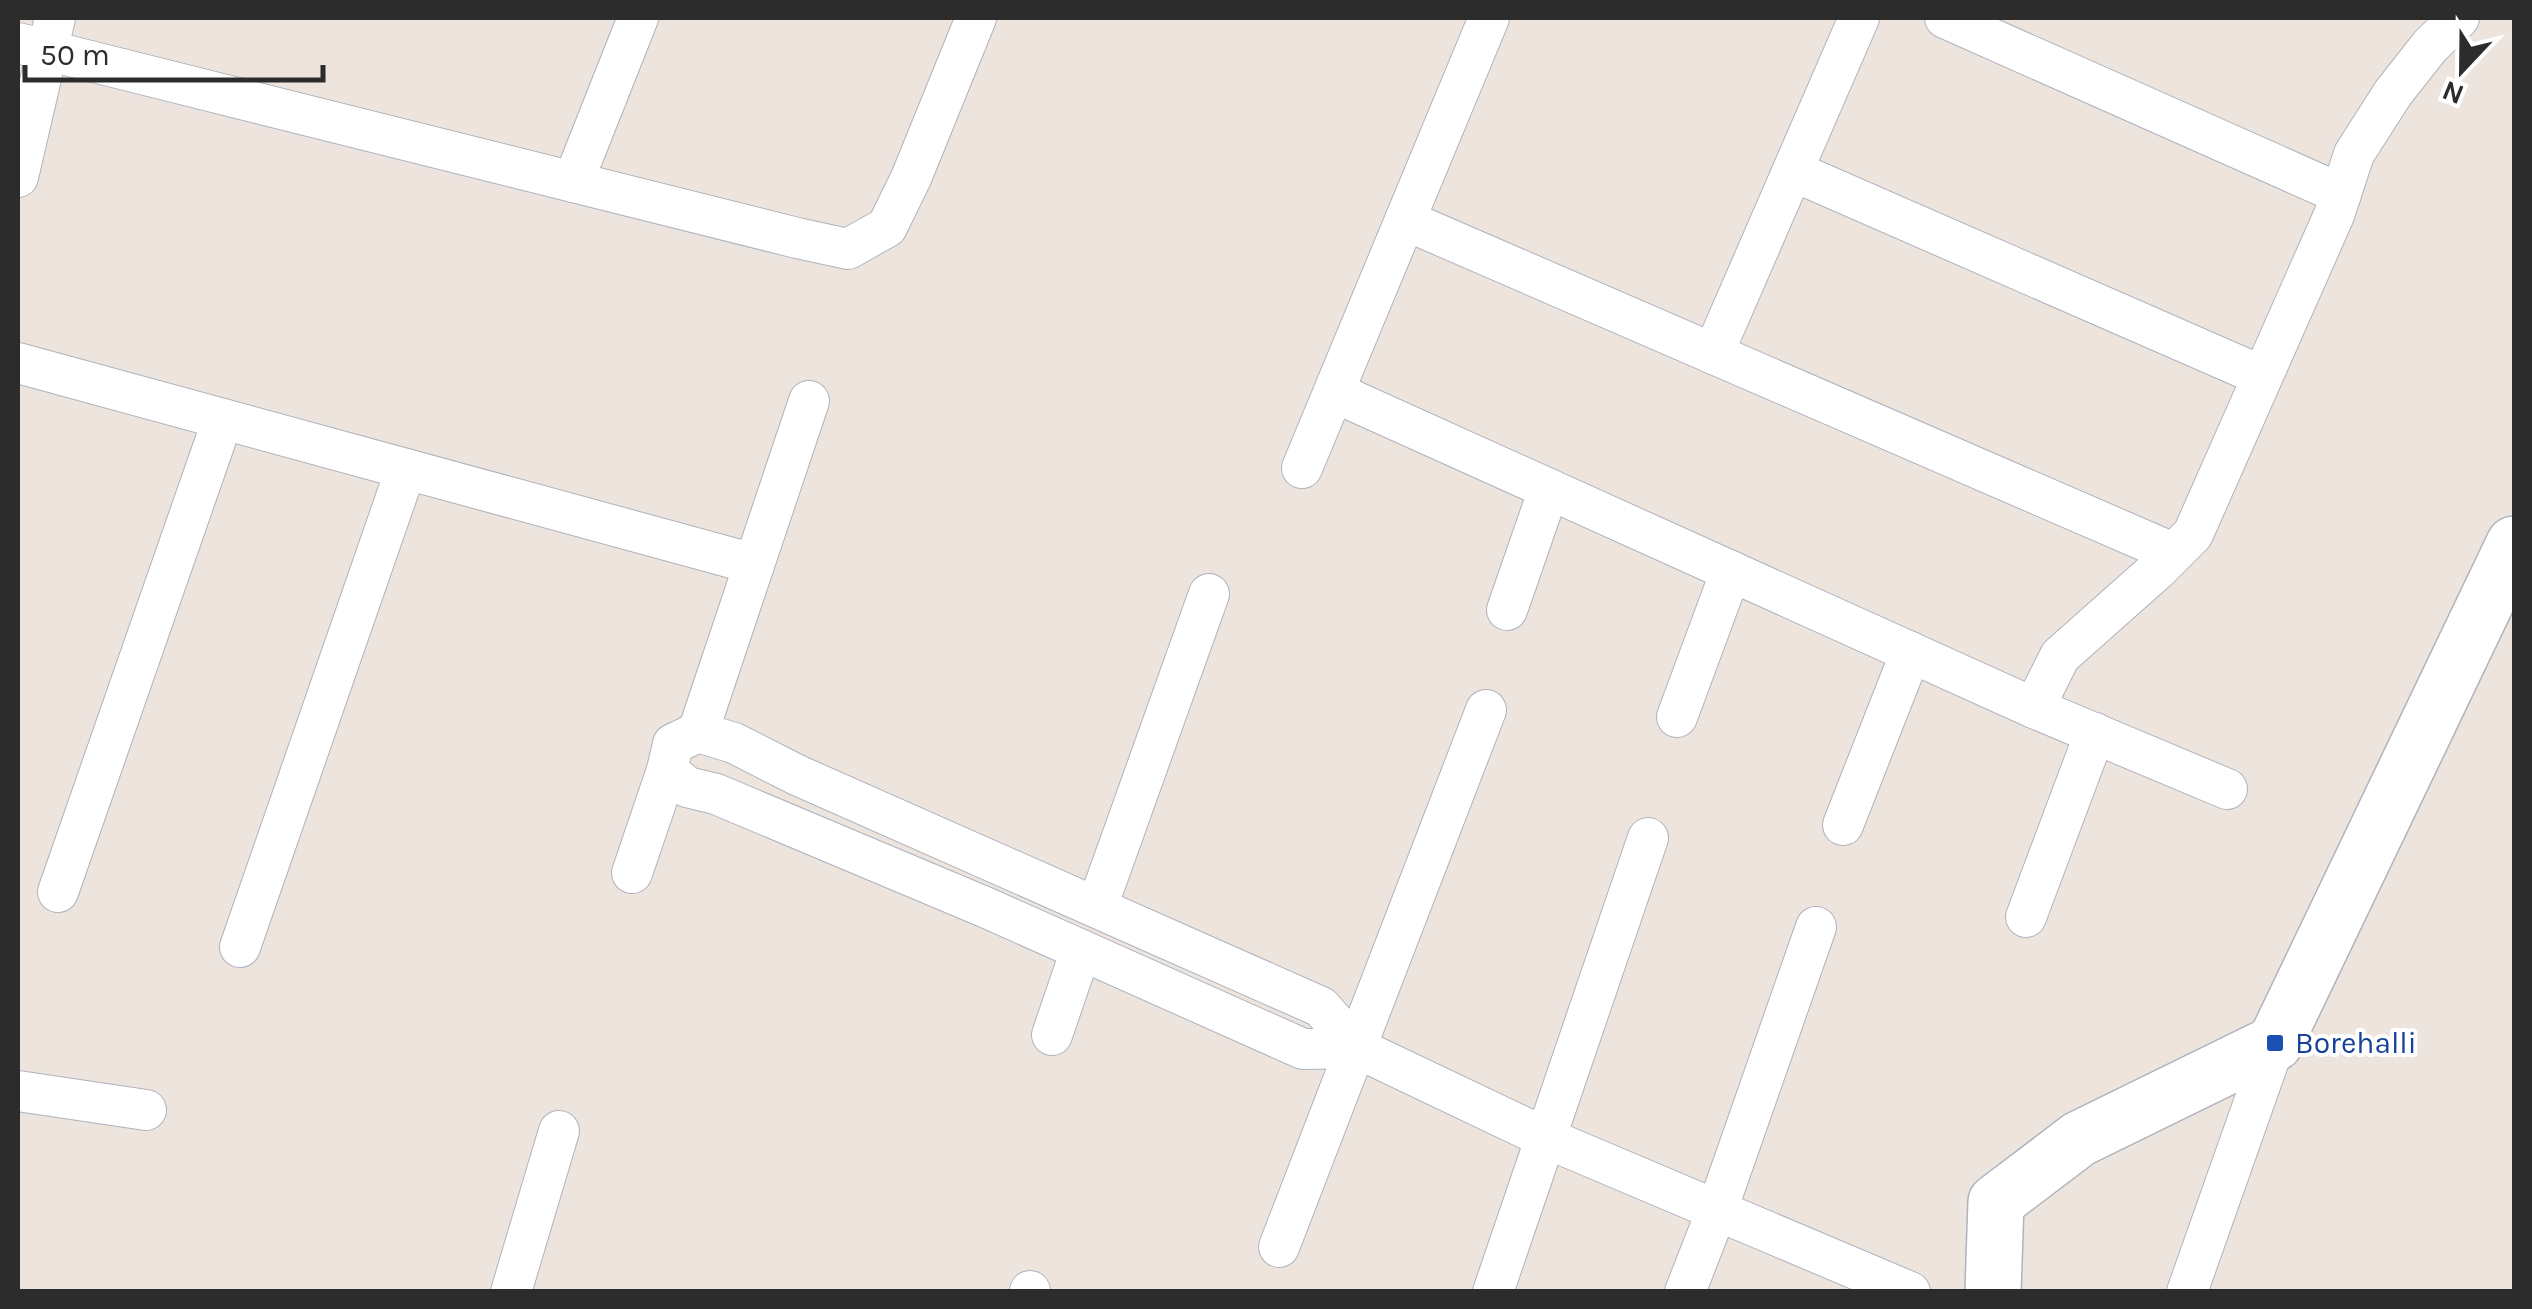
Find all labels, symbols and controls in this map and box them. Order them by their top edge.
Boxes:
scale bar [25,20,322,82]
north arrow [2412,20,2512,120]
text: 50 m [40,37,110,73]
text: N [2437,74,2468,112]
place label: Borehalli [2295,1025,2417,1061]
marker: Borehalli [2264,1032,2286,1054]

